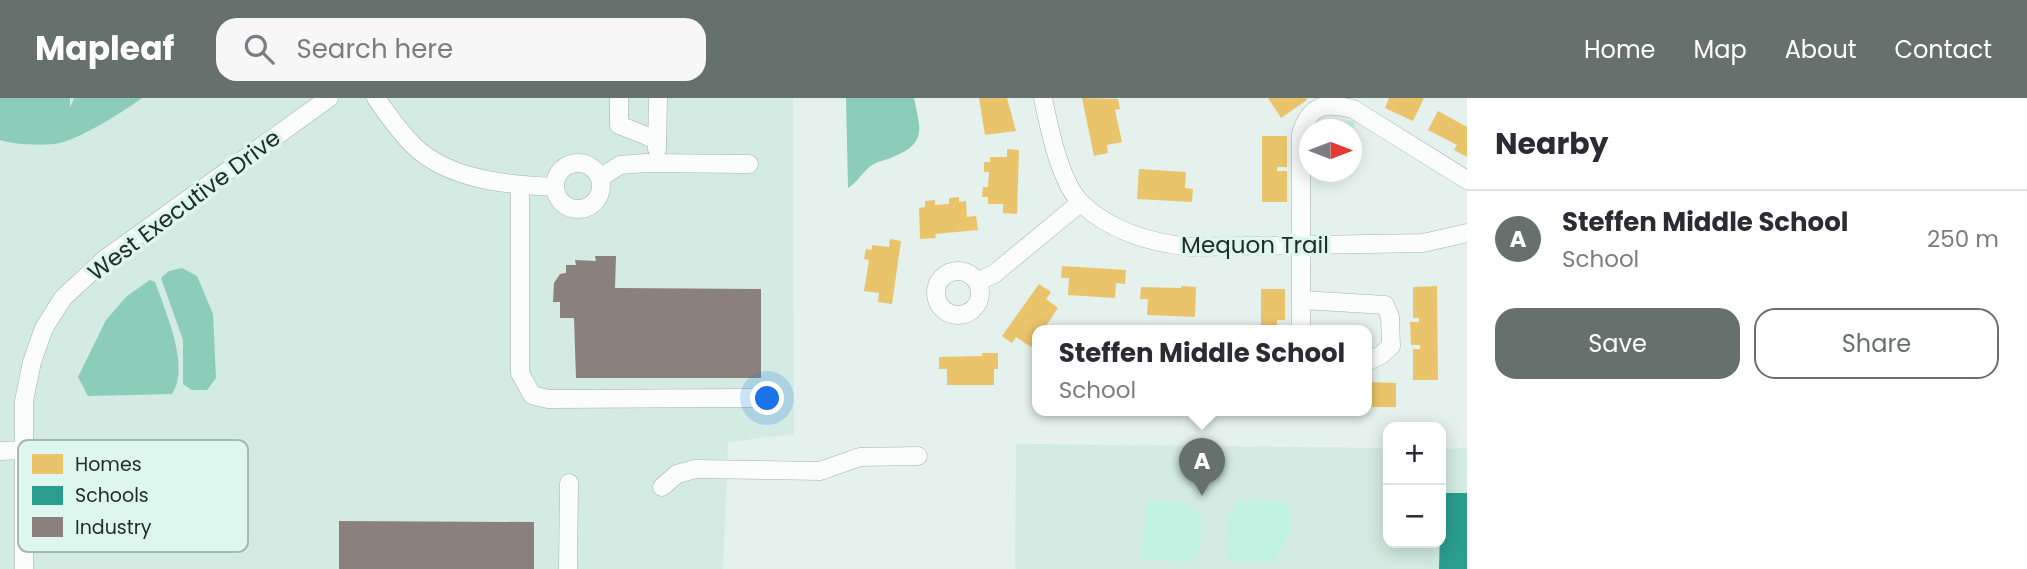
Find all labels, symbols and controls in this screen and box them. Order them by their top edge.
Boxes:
search box [216,18,706,81]
text: Mapleaf [35,25,174,72]
icon: search [240,30,278,68]
text: Search here [296,31,453,67]
text: Home [1584,33,1656,66]
text: Map [1694,33,1747,66]
text: About [1785,33,1856,66]
text: Contact [1894,33,1992,66]
north arrow [1299,119,1362,182]
street label: West Executive Drive [81,122,287,288]
text: Nearby [1495,122,1609,165]
text: Steffen Middle School [1562,204,1848,240]
text: A [1510,223,1526,255]
text: 250 m [1927,223,1999,255]
street label: Mequon Trail [1181,229,1329,261]
text: School [1562,243,1639,275]
button: Save [1495,308,1740,379]
button: Share [1754,308,1999,379]
popup [1032,325,1372,416]
text: Steffen Middle School [1059,335,1345,371]
text: School [1059,374,1136,406]
your location [750,381,784,415]
map controls [1383,422,1446,548]
button: + [1383,422,1446,485]
pin: A [1179,438,1225,496]
legend [18,440,248,552]
text: Homes [75,451,142,478]
text: Schools [75,482,149,509]
button: − [1383,485,1446,548]
text: Industry [75,514,152,541]

